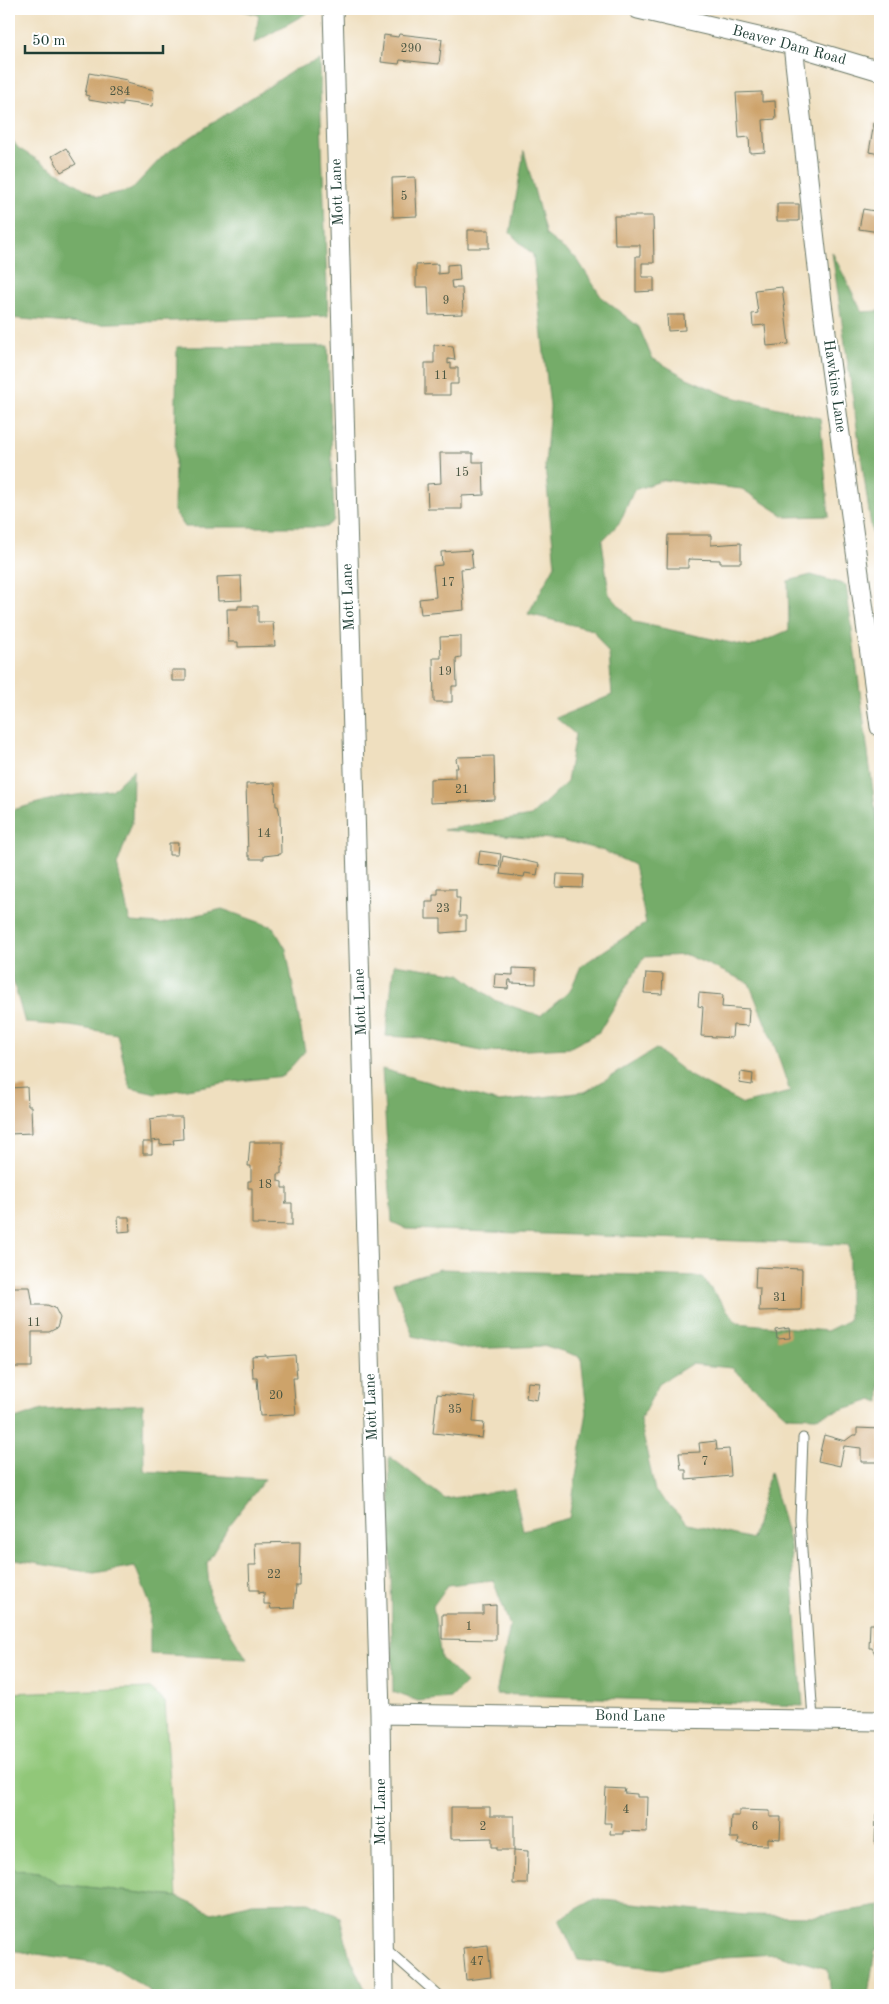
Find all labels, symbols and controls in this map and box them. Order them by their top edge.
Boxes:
scale bar [25,22,162,54]
street label: Beaver Dam Road [730,24,848,68]
text: 50 m [32,34,66,49]
house number: 290 [401,43,421,55]
house number: 284 [110,86,130,98]
street label: Mott Lane [329,158,347,226]
house number: 5 [401,190,408,203]
house number: 9 [443,295,449,307]
street label: Hawkins Lane [820,339,848,433]
house number: 11 [434,370,448,382]
house number: 15 [455,466,469,479]
street label: Mott Lane [340,563,358,631]
house number: 17 [441,577,455,589]
house number: 19 [438,666,452,678]
house number: 21 [455,784,469,796]
house number: 14 [257,828,271,840]
house number: 23 [436,903,450,915]
street label: Mott Lane [352,968,370,1036]
house number: 18 [258,1179,272,1191]
house number: 31 [773,1292,787,1304]
house number: 11 [27,1317,41,1329]
street label: Mott Lane [363,1373,381,1441]
house number: 20 [269,1390,283,1402]
house number: 35 [448,1403,462,1416]
house number: 7 [702,1456,708,1468]
house number: 22 [267,1569,281,1581]
house number: 1 [466,1621,472,1633]
street label: Bond Lane [595,1709,665,1725]
street label: Mott Lane [374,1778,389,1846]
house number: 4 [623,1804,630,1816]
house number: 2 [480,1821,486,1833]
house number: 6 [752,1821,759,1833]
house number: 47 [470,1956,484,1968]

